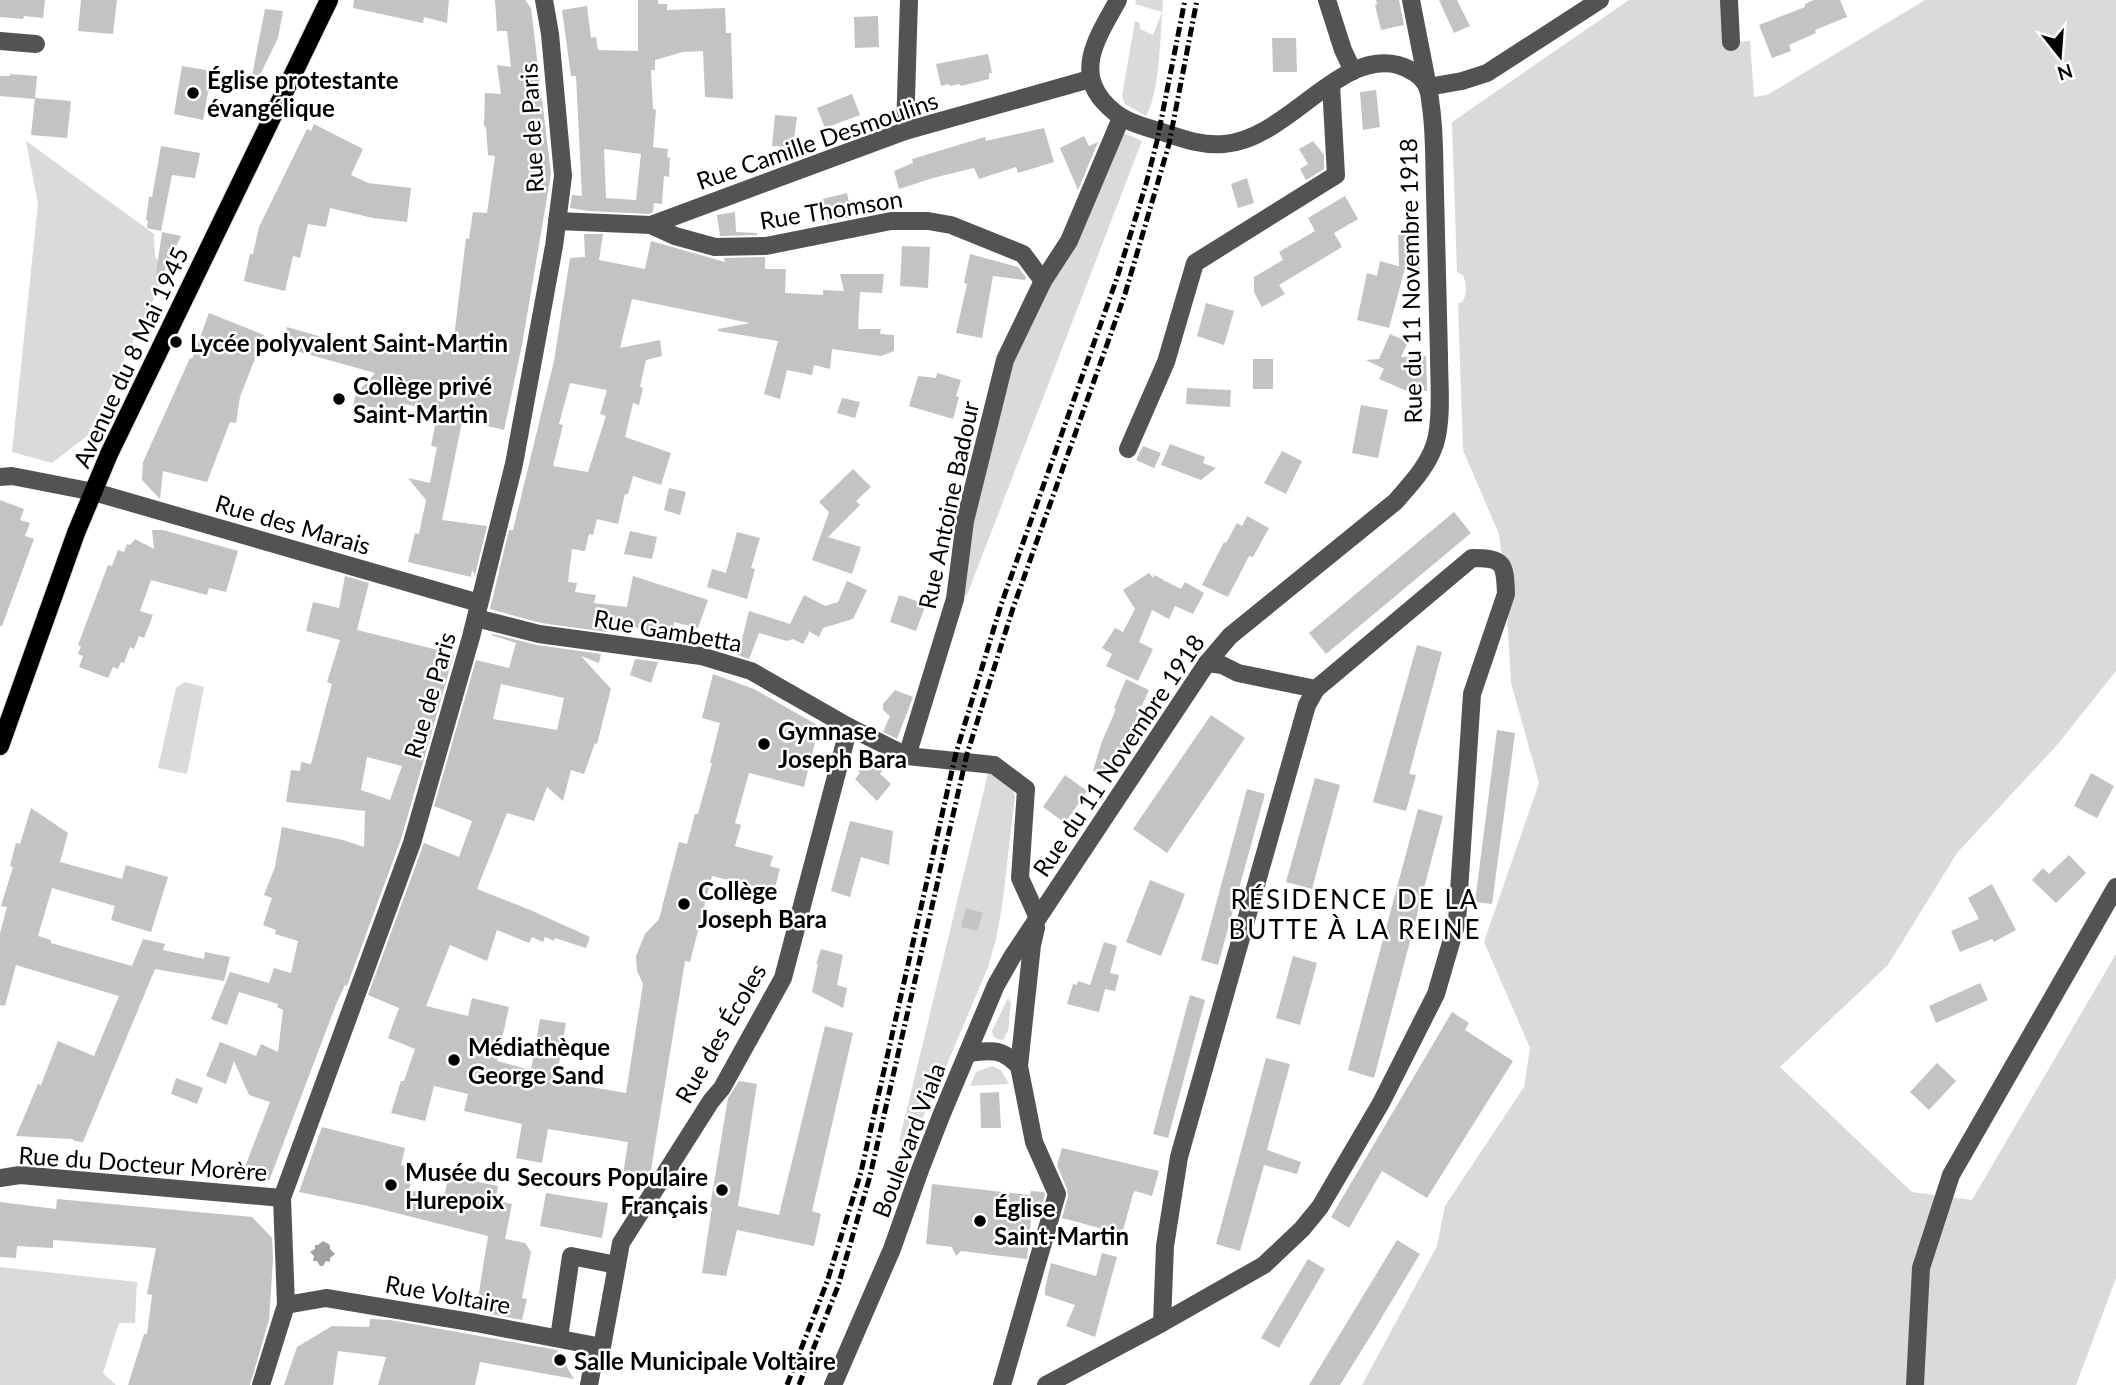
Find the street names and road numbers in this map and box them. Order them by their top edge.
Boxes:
street label: Rue de Paris [513,62,549,194]
street label: Rue Camille Desmoulins [692,85,942,195]
street label: Rue du 11 Novembre 1918 [1393,138,1427,424]
street label: Rue Thomson [758,183,904,235]
street label: Avenue du 8 Mai 1945 [66,242,194,472]
street label: Rue Antoine Badour [912,398,984,612]
street label: Rue des Marais [212,488,374,560]
street label: Rue Gambetta [592,603,744,657]
street label: Rue de Paris [397,629,461,761]
street label: Rue du 11 Novembre 1918 [1026,629,1210,881]
street label: Rue des Écoles [668,958,772,1108]
street label: Boulevard Viala [865,1059,951,1221]
street label: Rue du Docteur Morère [18,1140,268,1186]
street label: Rue Voltaire [383,1269,513,1319]

